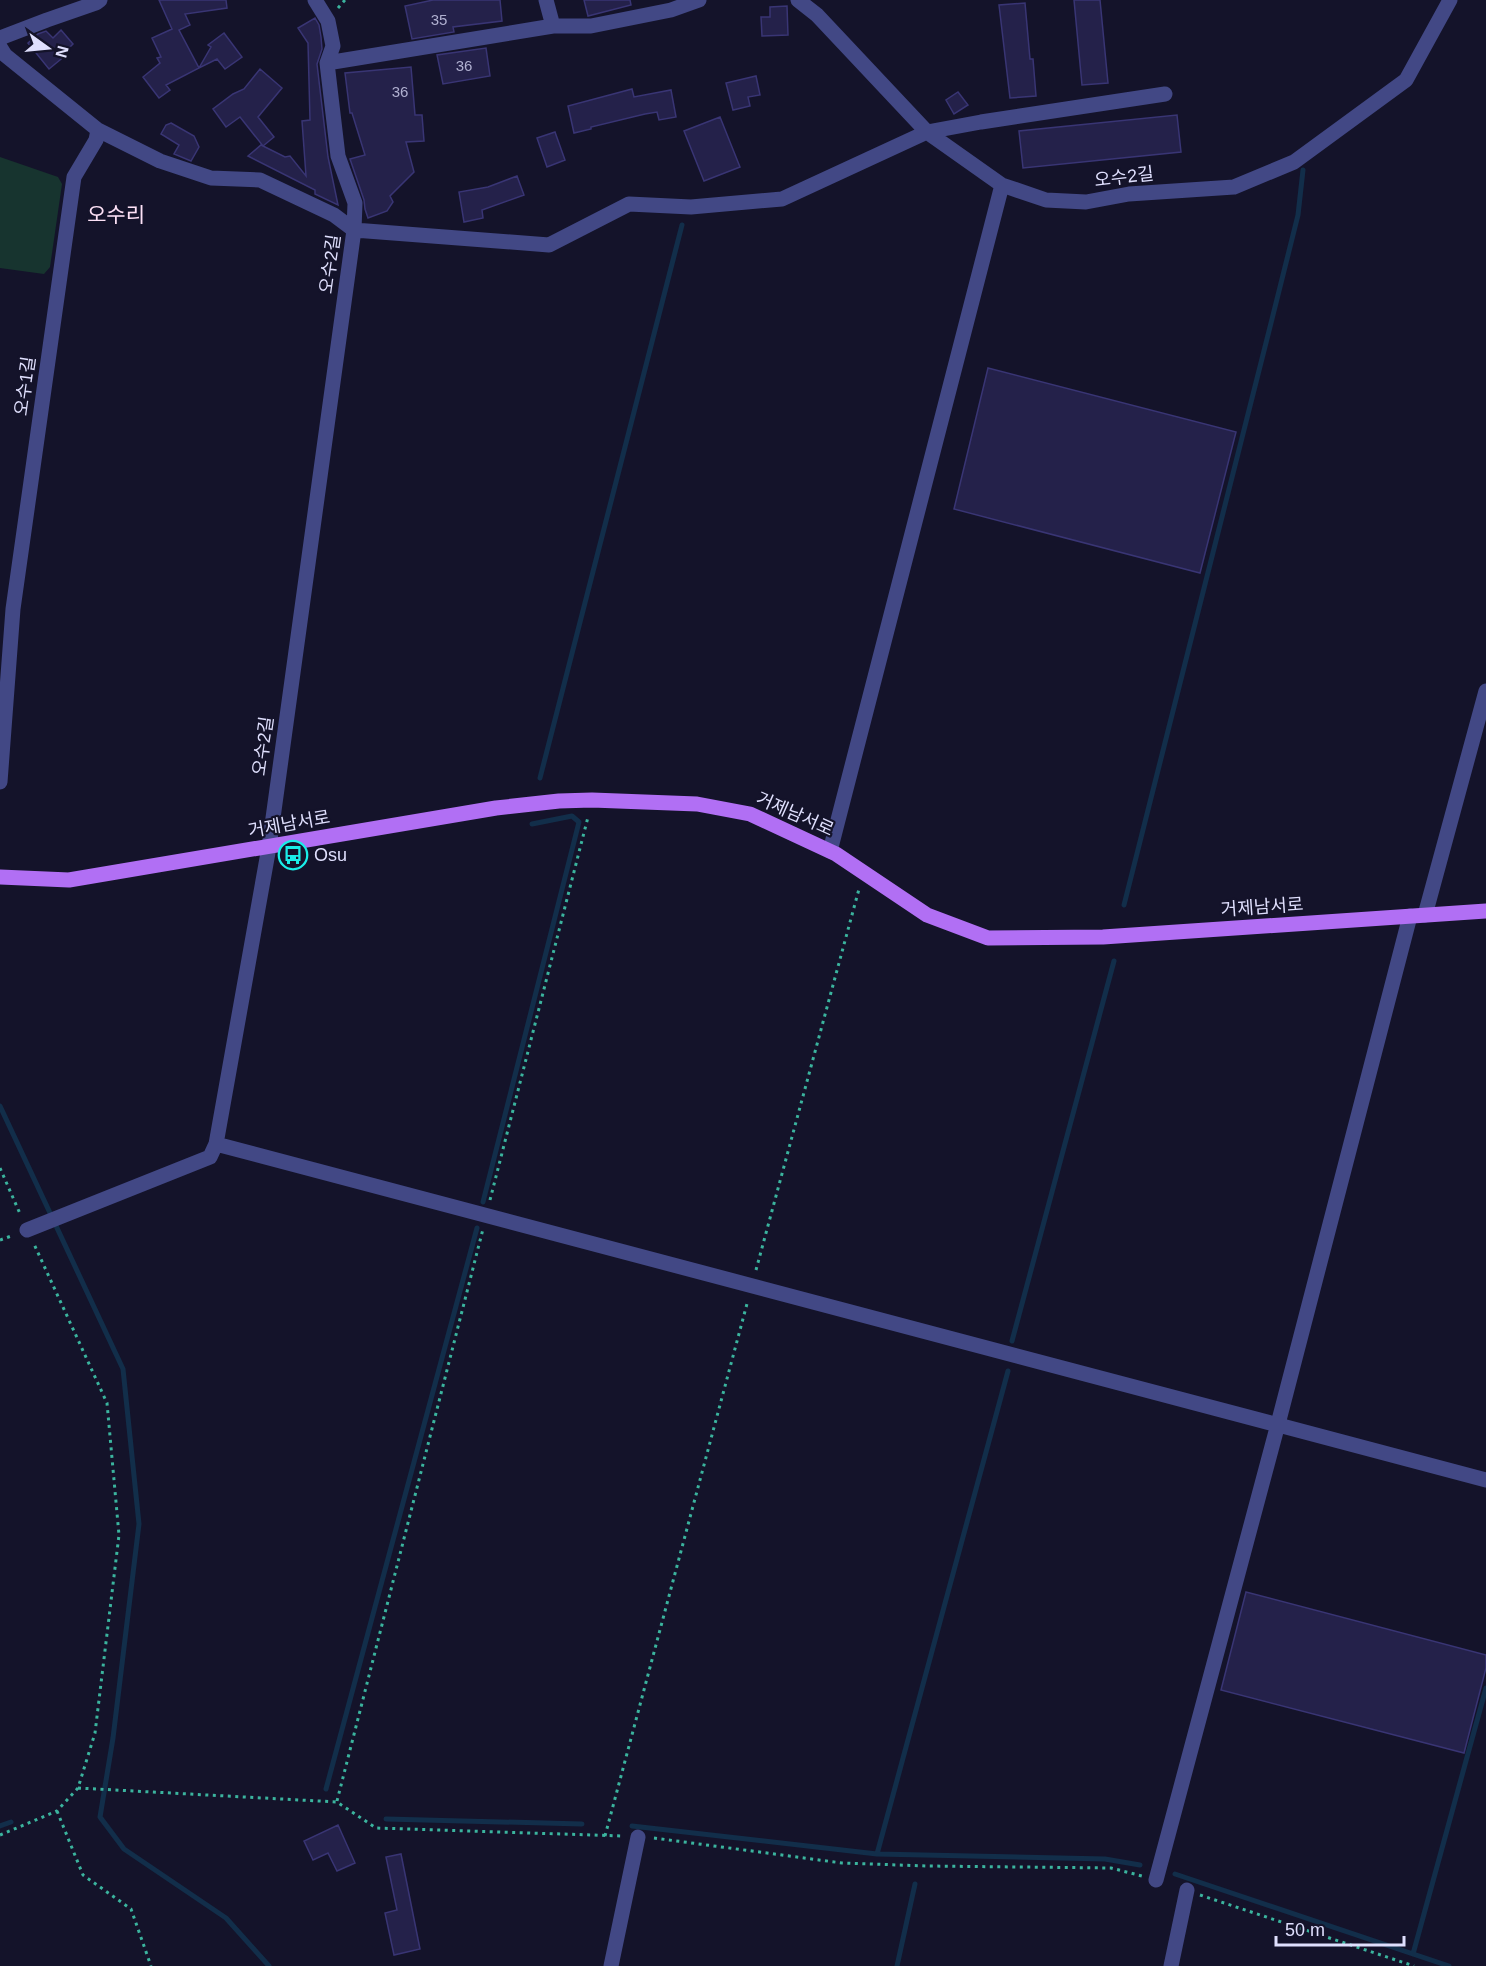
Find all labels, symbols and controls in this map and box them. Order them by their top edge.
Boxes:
house number: 35 [431,11,447,28]
north arrow [18,18,78,78]
text: N [52,44,72,60]
house number: 36 [456,57,472,74]
house number: 36 [392,83,408,100]
street label: 오수2길 [1093,163,1155,191]
district label: 오수리 [87,203,145,226]
street label: 오수2길 [316,233,344,295]
street label: 오수1길 [11,355,39,417]
street label: 오수2길 [249,715,277,777]
street label: 거제남서로 [753,788,837,840]
street label: 거제남서로 [246,807,332,841]
bus stop icon: Osu [277,839,309,871]
place label: Osu [314,845,347,865]
street label: 거제남서로 [1220,894,1304,920]
scale bar [1276,1909,1404,1947]
text: 50 m [1285,1920,1325,1940]

